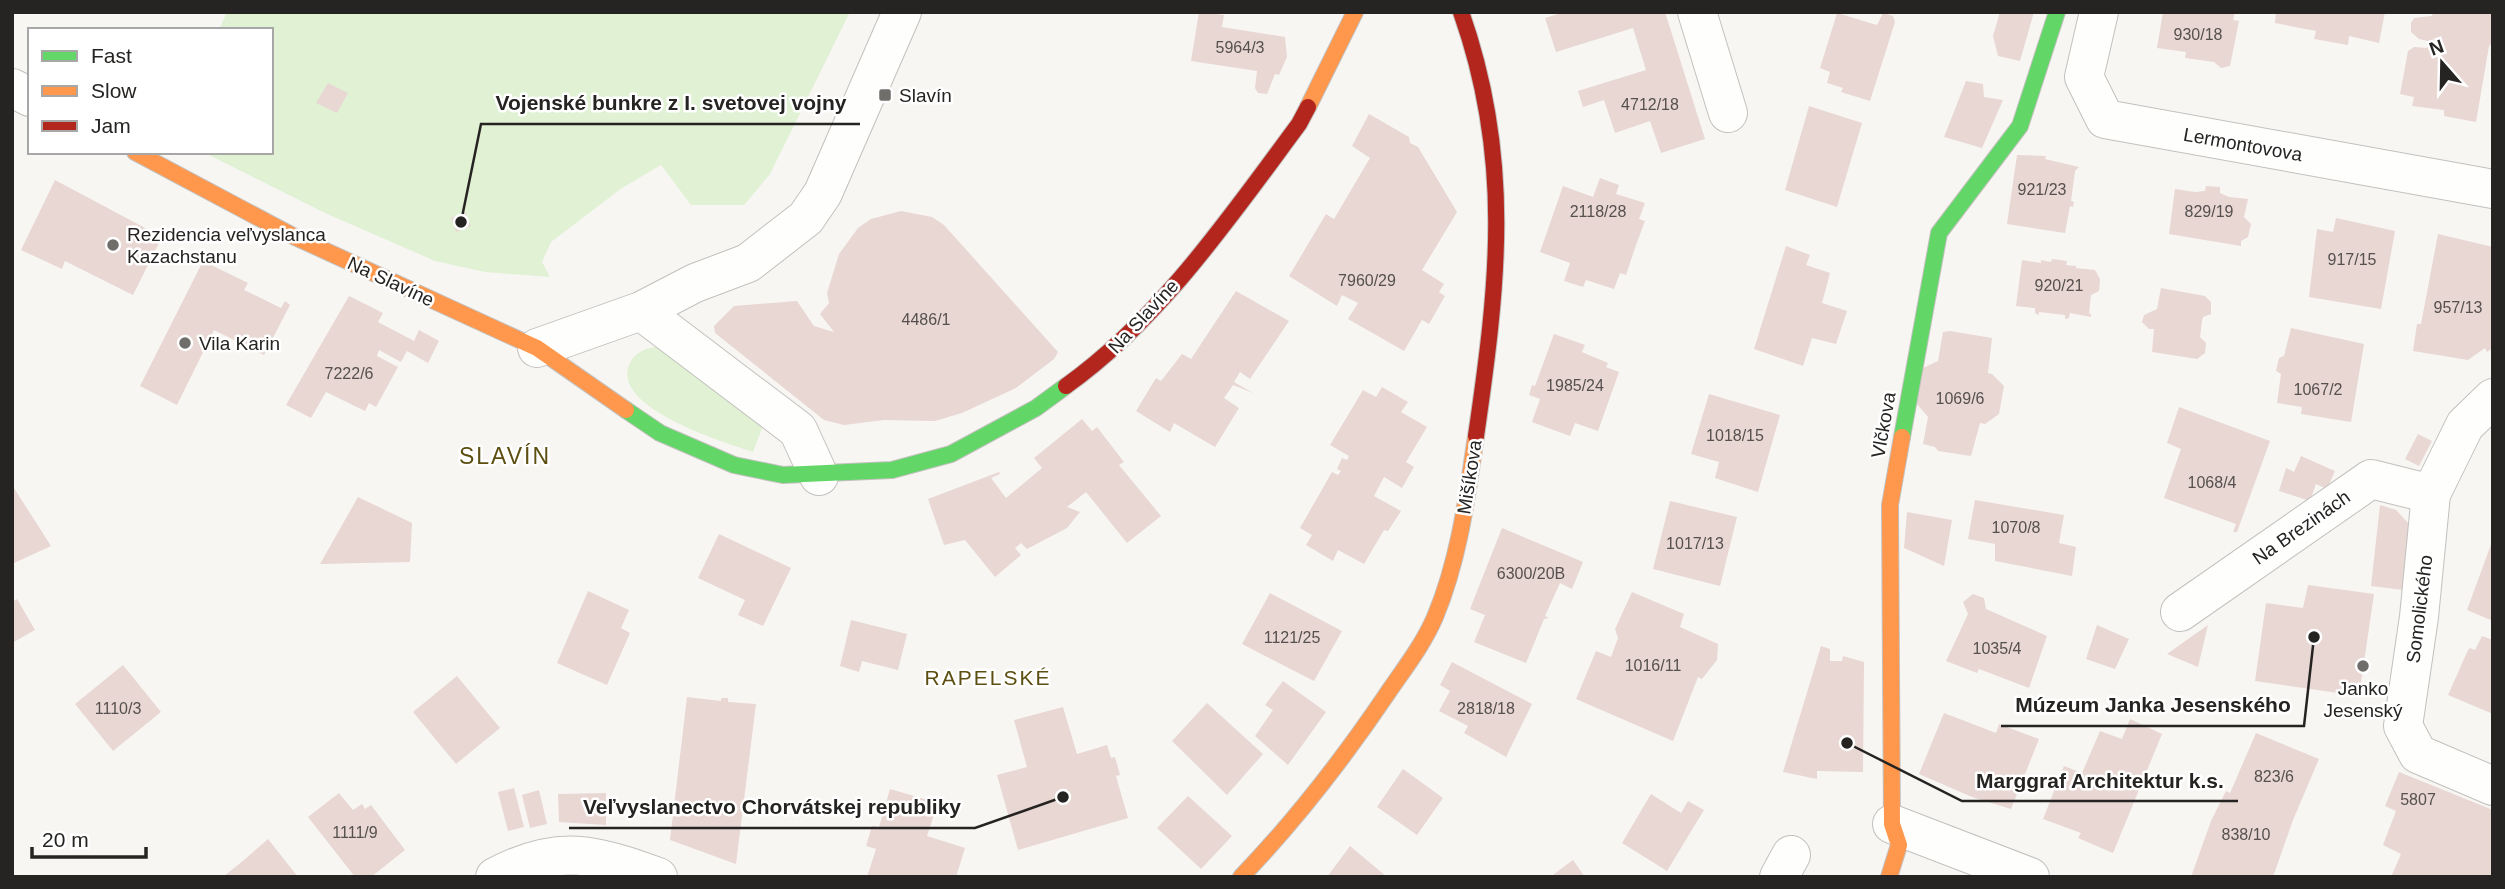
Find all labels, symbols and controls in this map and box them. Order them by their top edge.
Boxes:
house number: 930/18 [2174,26,2223,43]
legend [28,28,273,154]
north arrow [2407,28,2477,98]
text: N [2426,35,2446,60]
house number: 5964/3 [1216,39,1265,56]
text: Fast [91,44,132,67]
text: Slow [91,79,137,102]
callout: Vojenské bunkre z I. svetovej vojny [481,82,860,124]
place label: Slavín [899,85,952,106]
marker: Slavín [877,87,893,103]
text: Vojenské bunkre z I. svetovej vojny [496,91,847,114]
house number: 4712/18 [1621,96,1679,113]
text: Jam [91,114,131,137]
street label: Lermontovova [2182,124,2304,165]
house number: 921/23 [2018,181,2067,198]
house number: 2118/28 [1570,203,1626,220]
house number: 829/19 [2185,203,2234,220]
place label: Rezidencia veľvyslanca Kazachstanu [127,224,326,267]
marker: Rezidencia veľvyslanca Kazachstanu [105,237,121,253]
house number: 917/15 [2328,251,2377,268]
street label: Na Slavíne [344,252,437,311]
house number: 7960/29 [1338,272,1396,289]
street label: Na Slavíne [1104,275,1183,357]
house number: 920/21 [2035,277,2084,294]
house number: 957/13 [2434,299,2483,316]
house number: 4486/1 [902,311,951,328]
place label: Vila Karin [199,333,280,354]
marker: Vila Karin [177,335,193,351]
house number: 7222/6 [325,365,374,382]
house number: 1985/24 [1546,377,1604,394]
house number: 1067/2 [2294,381,2343,398]
street label: Vlčkova [1867,390,1900,460]
house number: 1069/6 [1936,390,1985,407]
house number: 1018/15 [1706,427,1764,444]
street label: Mišíkova [1453,438,1486,516]
district label: SLAVÍN [459,443,551,469]
house number: 1068/4 [2188,474,2237,491]
street label: Na Brezinách [2249,486,2354,569]
house number: 1070/8 [1992,519,2041,536]
house number: 1017/13 [1666,535,1724,552]
street label: Somolického [2402,554,2437,664]
house number: 6300/20B [1497,565,1565,582]
house number: 1121/25 [1264,629,1320,646]
house number: 1035/4 [1973,640,2022,657]
house number: 1016/11 [1625,657,1681,674]
marker: Janko Jesenský [2355,658,2371,674]
district label: RAPELSKÉ [925,666,1051,689]
place label: Janko Jesenský [2323,678,2403,721]
callout: Múzeum Janka Jesenského [2001,684,2304,726]
text: Múzeum Janka Jesenského [2015,693,2291,716]
house number: 1110/3 [95,700,141,717]
house number: 2818/18 [1457,700,1515,717]
callout: Marggraf Architektur k.s. [1962,759,2238,801]
house number: 823/6 [2254,768,2294,785]
text: Marggraf Architektur k.s. [1976,769,2224,792]
callout: Veľvyslanectvo Chorvátskej republiky [569,786,975,828]
house number: 5807 [2400,791,2436,808]
text: Veľvyslanectvo Chorvátskej republiky [583,795,961,818]
scale bar [32,816,145,860]
house number: 1111/9 [332,824,378,841]
house number: 838/10 [2222,826,2271,843]
text: 20 m [42,828,89,851]

